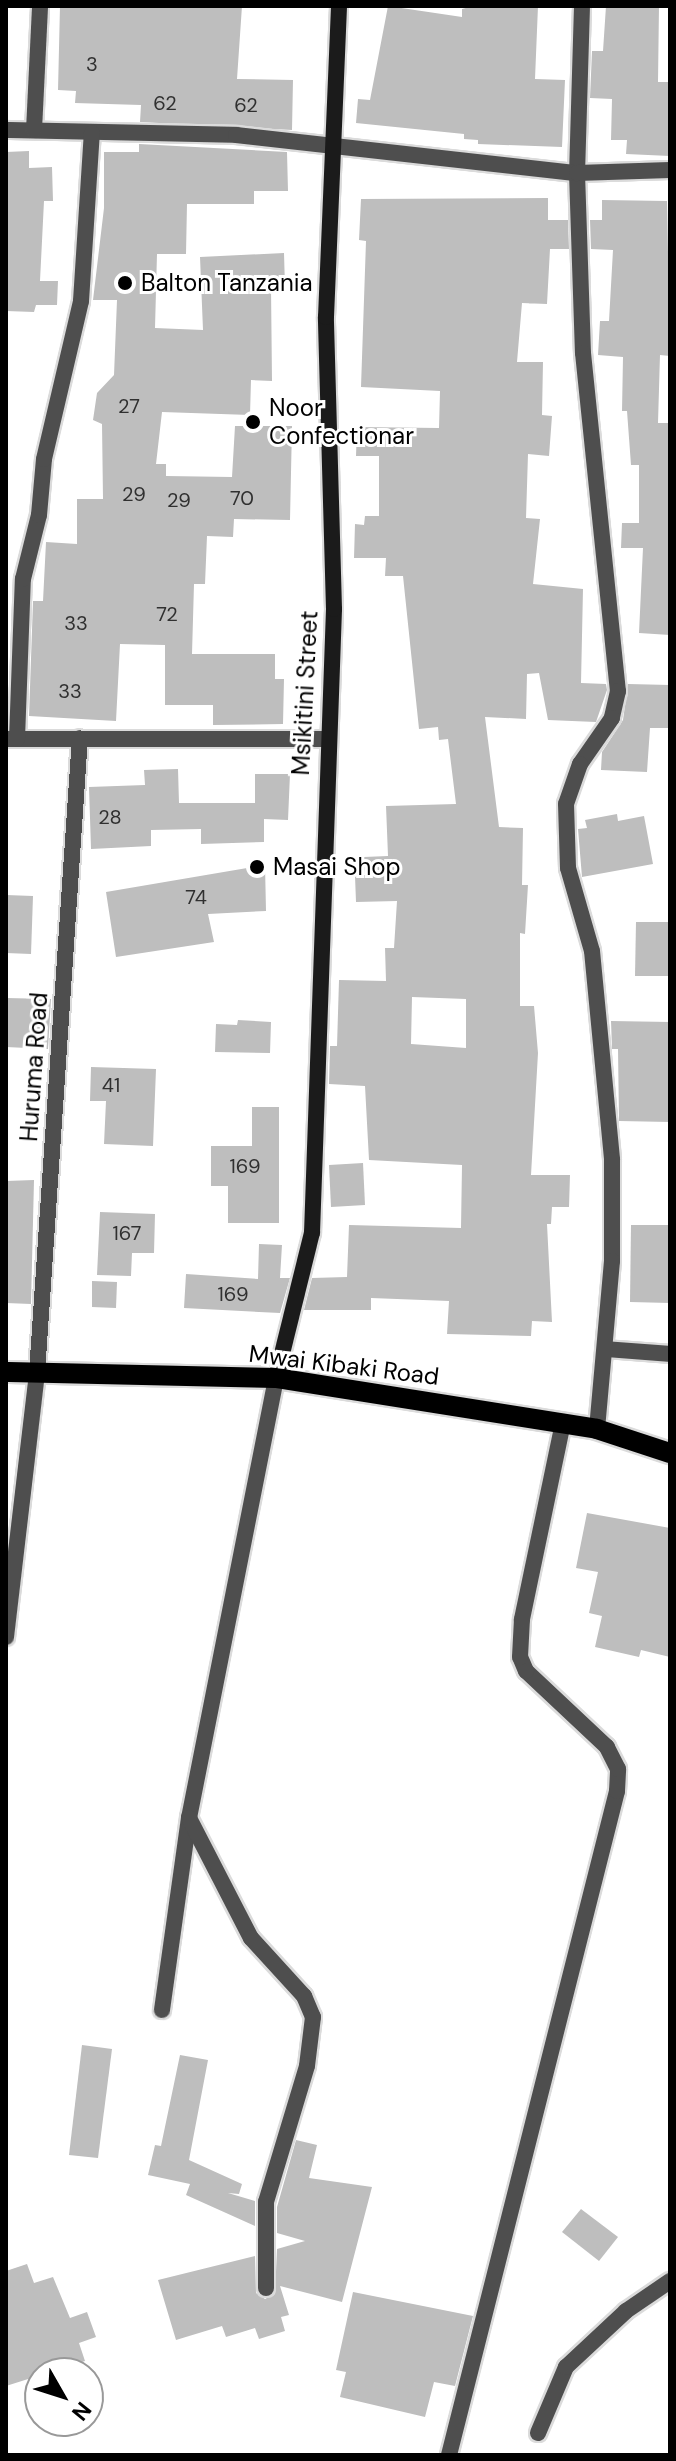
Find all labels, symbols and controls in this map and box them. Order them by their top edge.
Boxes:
house number: 3 [86,52,98,76]
house number: 62 [153,91,177,115]
house number: 62 [234,93,258,117]
place label: Balton Tanzania [141,269,313,297]
marker: Balton Tanzania [116,274,134,292]
house number: 27 [118,394,140,418]
place label: Noor Confectionar [269,394,414,450]
marker: Noor Confectionar [244,413,262,431]
house number: 29 [122,482,146,506]
house number: 70 [230,486,254,510]
house number: 29 [167,488,191,512]
house number: 72 [156,602,178,626]
street label: Msikitini Street [286,610,324,776]
house number: 33 [64,611,88,635]
house number: 33 [58,679,82,703]
house number: 28 [98,805,122,829]
place label: Masai Shop [273,853,400,881]
marker: Masai Shop [248,858,266,876]
house number: 74 [185,885,207,909]
street label: Huruma Road [14,991,54,1143]
house number: 41 [102,1073,120,1097]
house number: 169 [230,1154,260,1178]
house number: 167 [113,1221,141,1245]
house number: 169 [218,1282,248,1306]
street label: Mwai Kibaki Road [247,1339,441,1391]
north arrow [24,2357,104,2437]
text: N [65,2396,98,2427]

